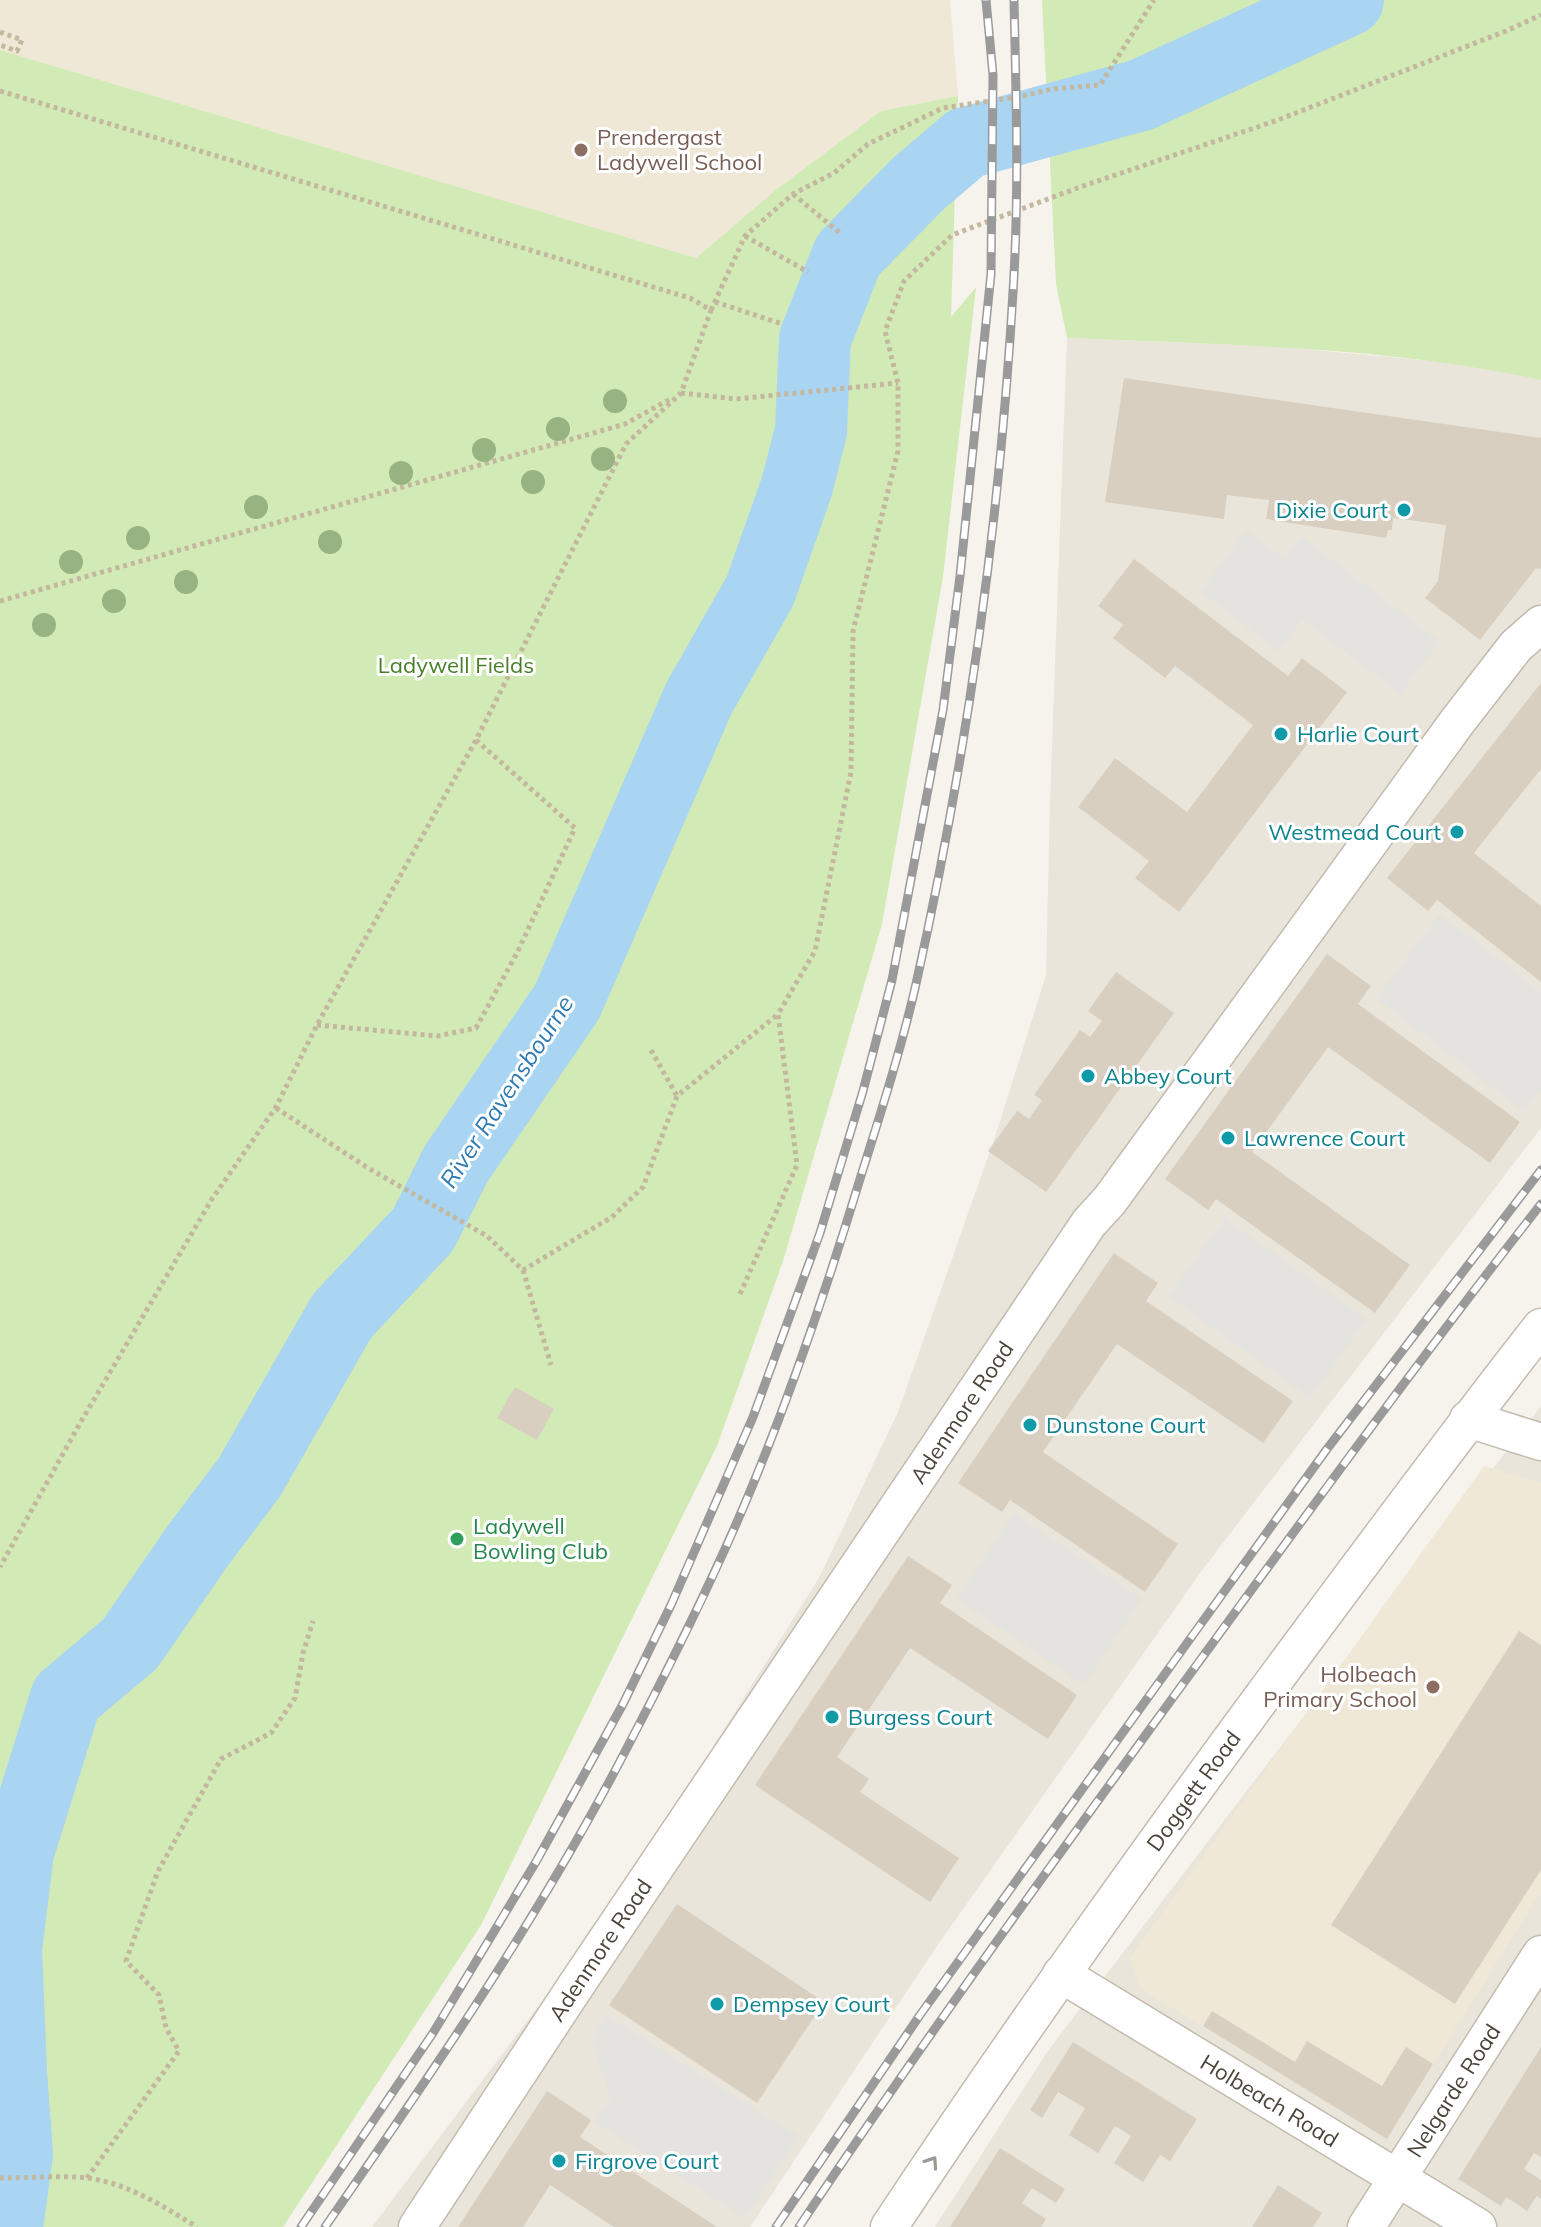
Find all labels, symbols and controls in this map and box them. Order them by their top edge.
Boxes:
place label: Prendergast Ladywell School [597,123,762,176]
marker: Prendergast Ladywell School [572,141,590,159]
place label: Dixie Court [1276,496,1388,524]
marker: Dixie Court [1395,501,1413,519]
park label: Ladywell Fields [378,651,534,679]
place label: Harlie Court [1297,720,1419,748]
marker: Harlie Court [1272,725,1290,743]
place label: Westmead Court [1268,818,1441,846]
marker: Westmead Court [1448,823,1466,841]
water label: River Ravensbourne [433,990,580,1193]
place label: Abbey Court [1104,1062,1232,1090]
marker: Abbey Court [1079,1067,1097,1085]
place label: Lawrence Court [1244,1124,1405,1152]
marker: Lawrence Court [1219,1129,1237,1147]
street label: Adenmore Road [904,1336,1019,1489]
place label: Dunstone Court [1046,1411,1206,1439]
marker: Dunstone Court [1021,1416,1039,1434]
place label: Ladywell Bowling Club [473,1512,608,1565]
marker: Ladywell Bowling Club [448,1530,466,1548]
place label: Holbeach Primary School [1263,1660,1417,1713]
marker: Holbeach Primary School [1424,1678,1442,1696]
place label: Burgess Court [848,1703,992,1731]
marker: Burgess Court [823,1708,841,1726]
street label: Doggett Road [1140,1725,1247,1857]
street label: Adenmore Road [542,1873,658,2027]
place label: Dempsey Court [733,1990,890,2018]
marker: Dempsey Court [708,1995,726,2013]
street label: Nelgarde Road [1400,2019,1506,2163]
street label: Holbeach Road [1195,2048,1344,2153]
place label: Firgrove Court [575,2147,719,2175]
marker: Firgrove Court [550,2152,568,2170]
one-way arrow [922,2157,937,2171]

